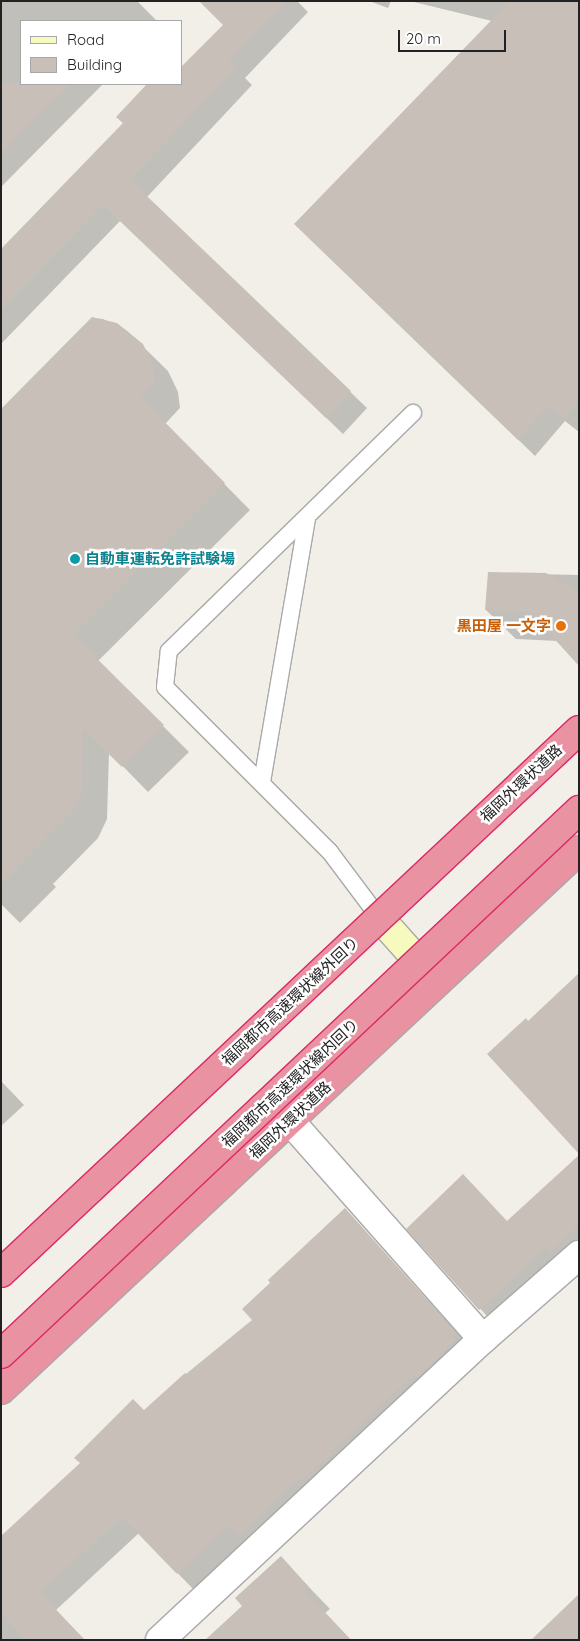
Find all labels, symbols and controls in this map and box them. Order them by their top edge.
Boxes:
legend [20,20,182,85]
scale bar [400,20,508,52]
text: 20 m [406,29,441,48]
text: Road [67,30,104,49]
text: Building [67,55,122,74]
place label: 自動車運転免許試験場 [85,550,235,568]
marker: 自動車運転免許試験場 [69,553,81,565]
place label: 黒田屋 一文字 [457,617,551,635]
marker: 黒田屋 一文字 [555,620,567,632]
street label: 福岡外環状道路 [476,741,566,825]
street label: 福岡都市高速環状線外回り [218,933,362,1069]
street label: 福岡都市高速環状線内回り [218,1015,362,1151]
street label: 福岡外環状道路 [245,1078,335,1162]

